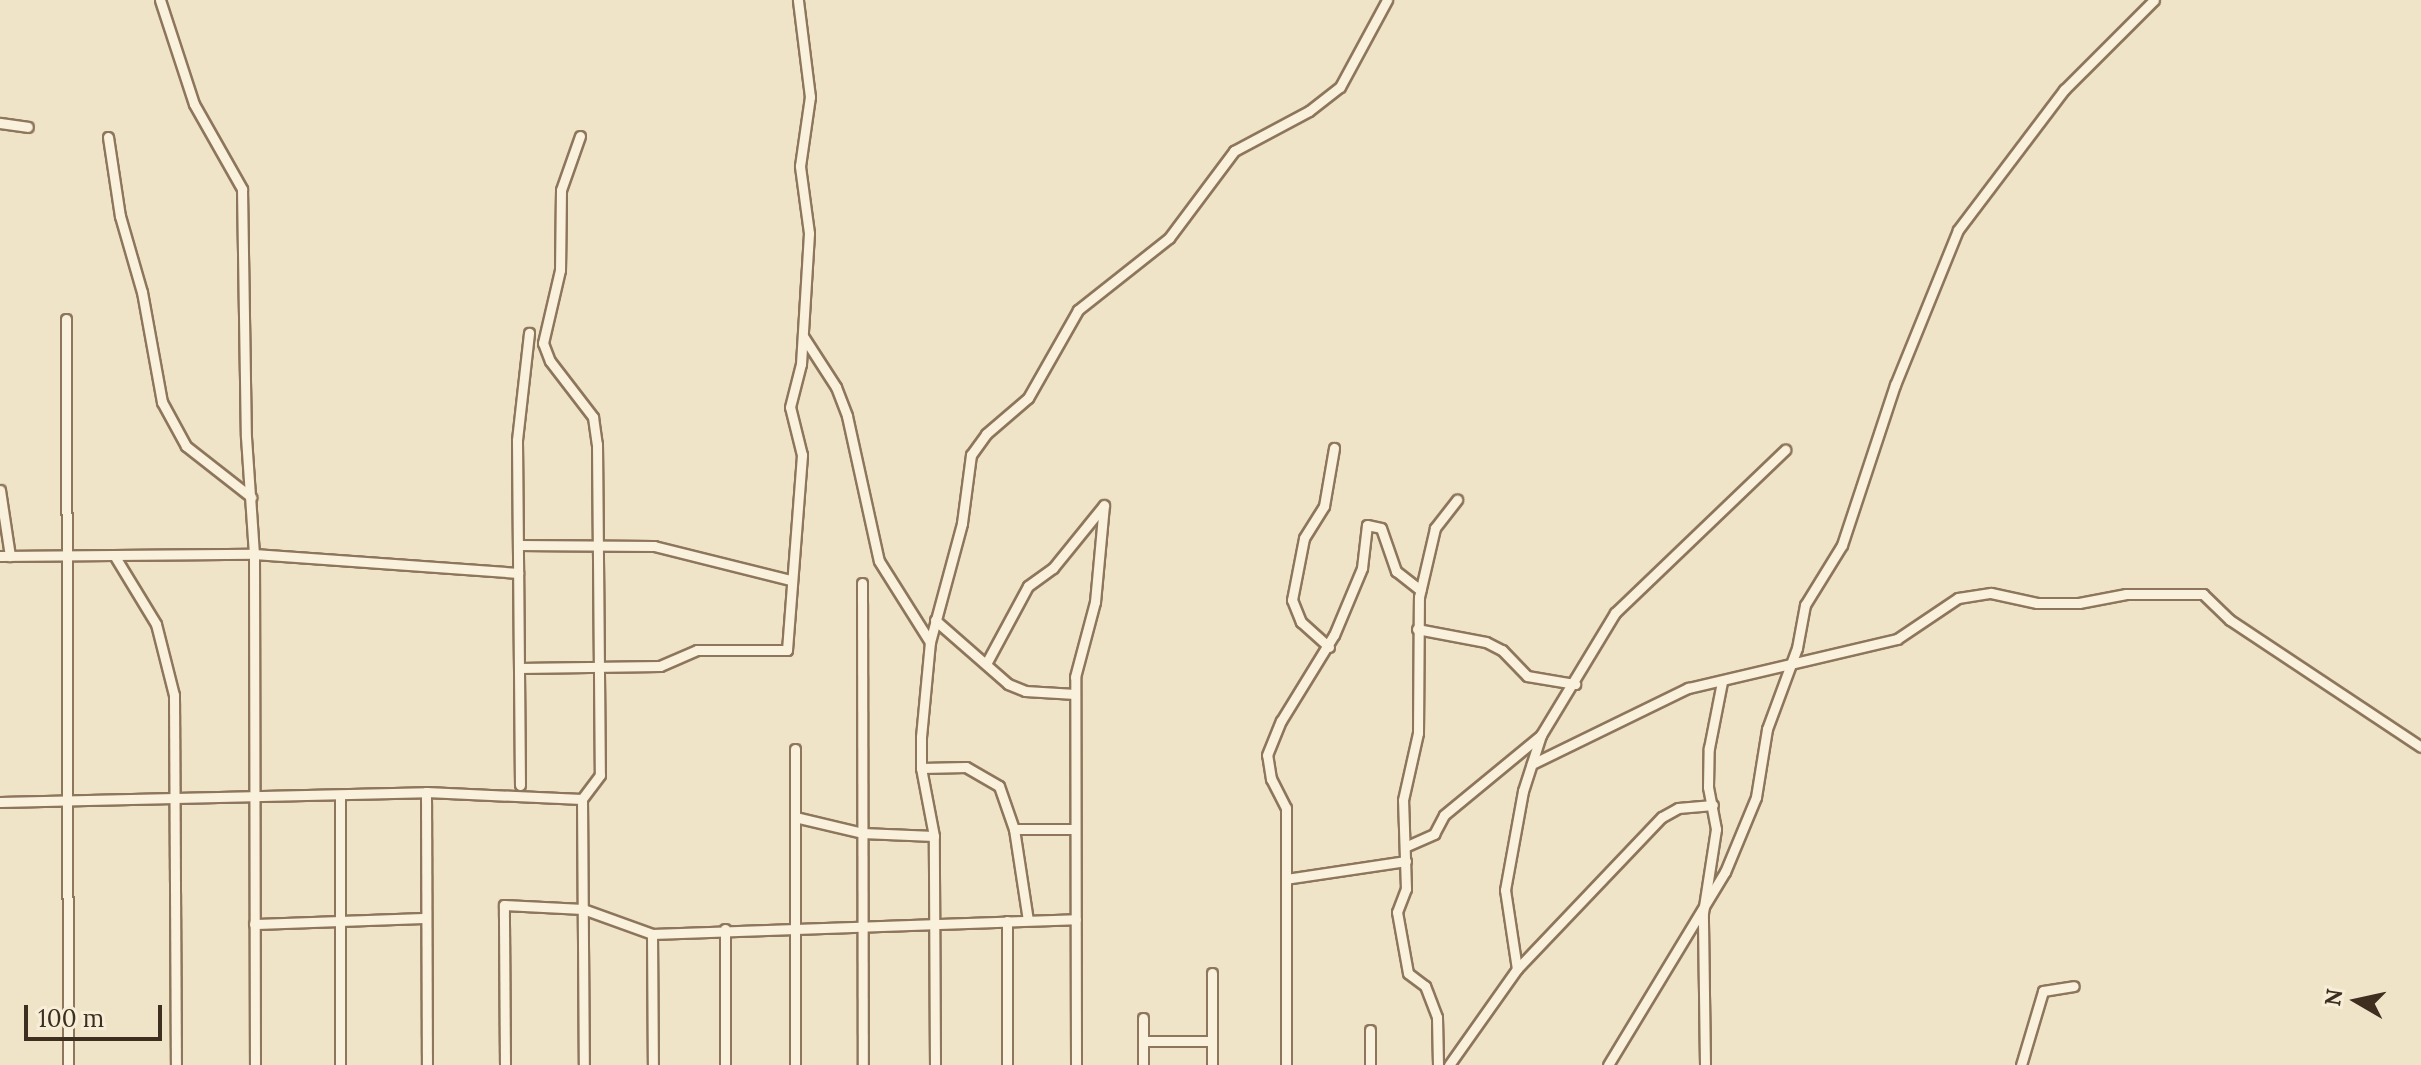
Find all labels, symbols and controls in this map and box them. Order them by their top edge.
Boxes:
north arrow [2317,961,2397,1041]
text: N [2318,987,2348,1008]
scale bar [28,989,166,1039]
text: 100 m [38,1003,104,1034]

